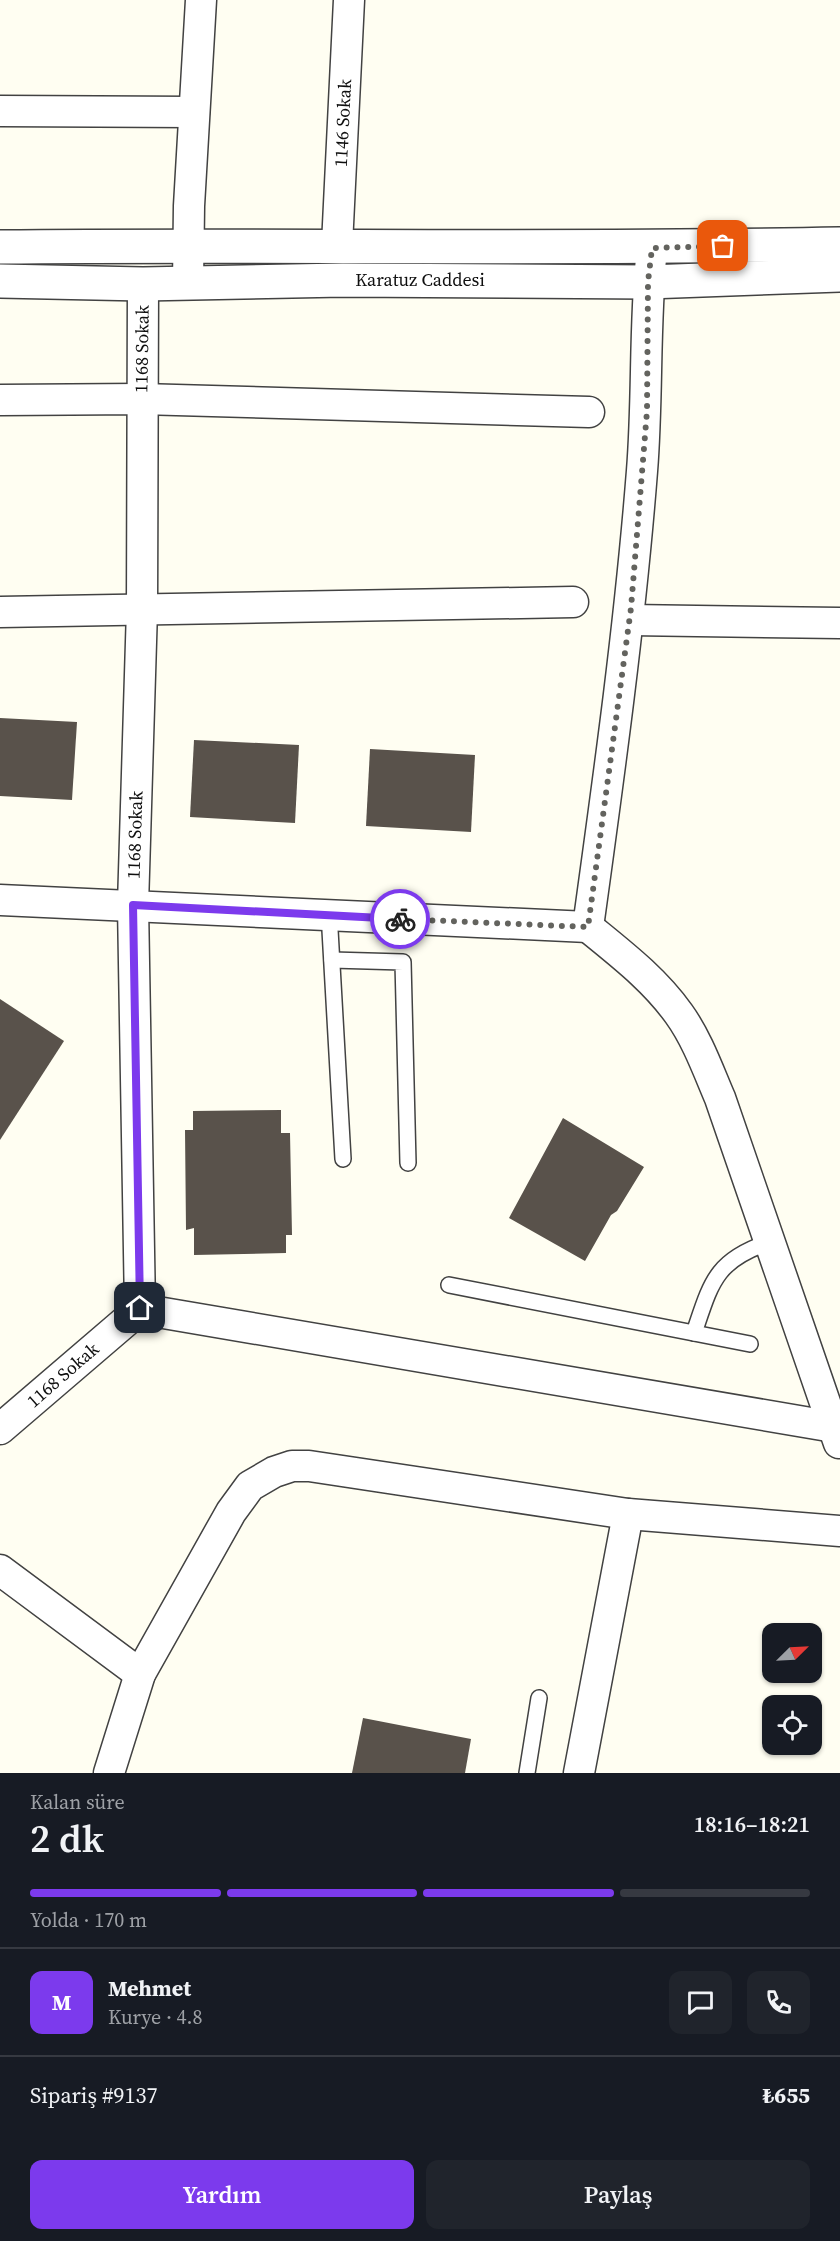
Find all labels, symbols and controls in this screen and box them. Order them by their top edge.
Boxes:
street label: 1146 Sokak [328,78,357,168]
pin [697,220,748,271]
icon: bag [706,229,739,262]
street label: Karatuz Caddesi [355,267,485,292]
street label: 1168 Sokak [128,305,155,393]
street label: 1168 Sokak [120,790,149,879]
courier [370,889,430,949]
icon: bike [384,903,417,936]
pin [114,1282,165,1333]
icon: home [123,1291,156,1324]
street label: 1168 Sokak [21,1336,104,1413]
north arrow [762,1623,822,1683]
map controls [762,1623,822,1755]
button: locate [762,1695,822,1755]
text: Kalan süre [30,1788,125,1816]
text: 18:16–18:21 [694,1809,810,1839]
text: 2 dk [30,1812,104,1865]
text: Yolda · 170 m [30,1906,147,1934]
button: chat [669,1971,732,2034]
button: phone [747,1971,810,2034]
text: Mehmet [108,1973,191,2003]
text: M [52,1987,71,2017]
text: Kurye · 4.8 [108,2003,203,2031]
text: Sipariş #9137 [30,2080,158,2110]
text: ₺655 [762,2080,810,2110]
button: Yardım [30,2160,414,2229]
button: Paylaş [426,2160,810,2229]

